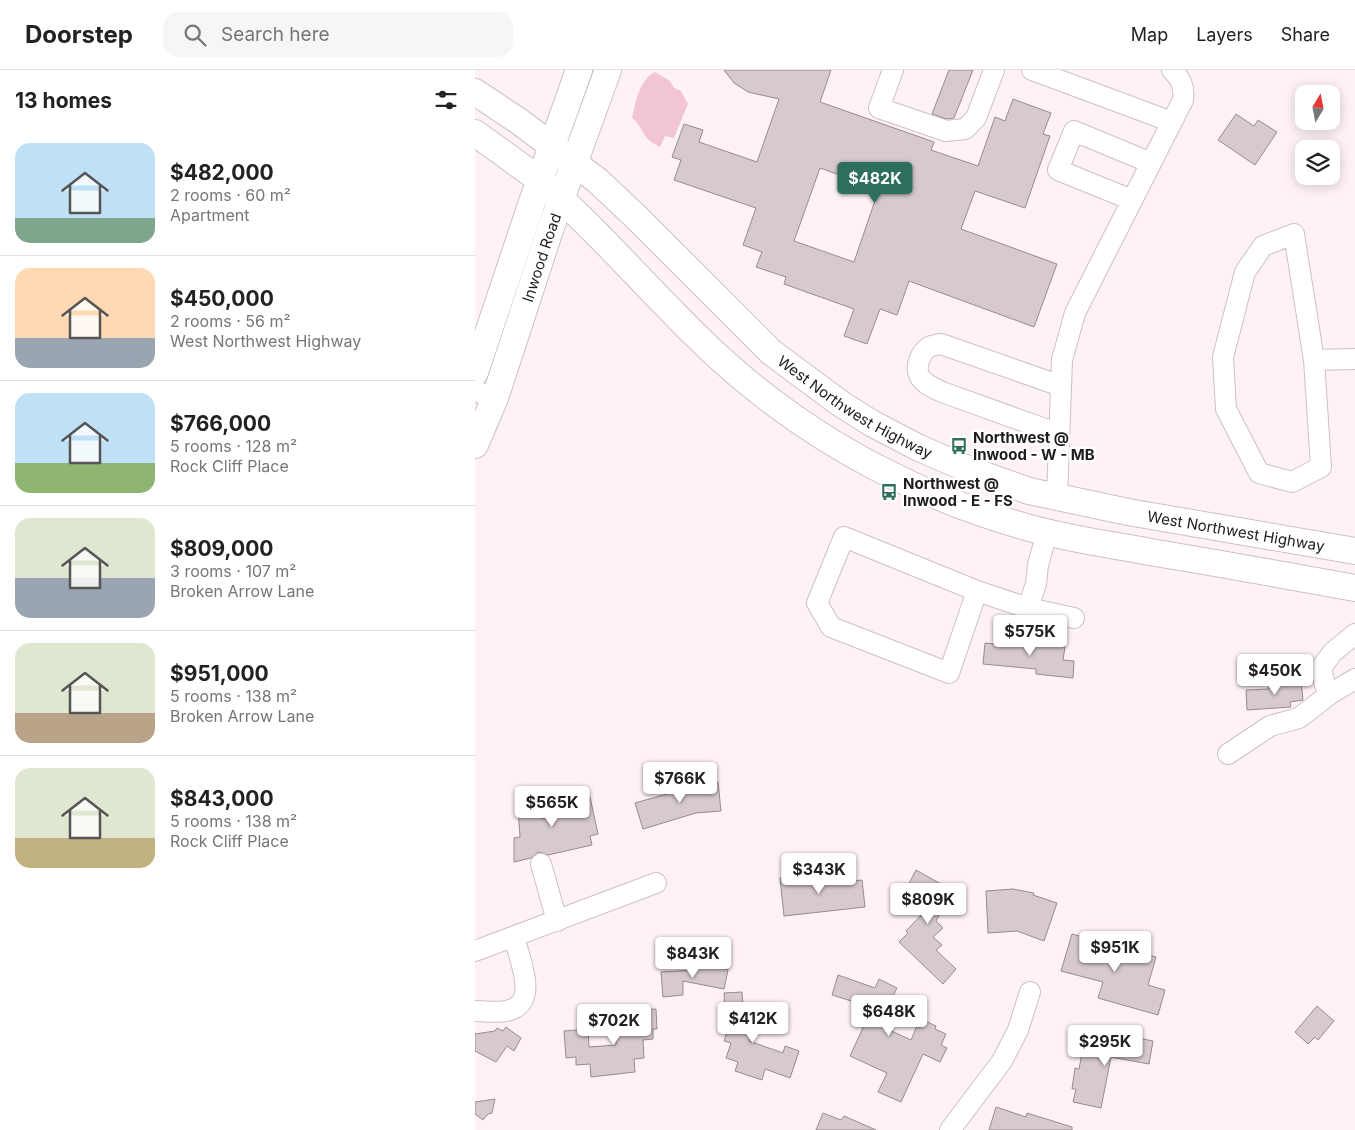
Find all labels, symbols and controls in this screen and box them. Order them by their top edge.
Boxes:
search box [163,12,513,57]
text: Doorstep [25,20,133,49]
icon: search [181,21,209,49]
text: Search here [221,23,330,46]
text: Map [1131,24,1168,45]
text: Layers [1196,24,1253,45]
text: Share [1281,24,1330,45]
north arrow [1295,85,1340,130]
map controls [1295,85,1340,185]
icon: filters [432,86,460,114]
text: 13 homes [15,88,112,113]
button: layers [1295,140,1340,185]
text: $482,000 [170,160,274,185]
pin: $482K [840,162,910,204]
icon: home [55,163,115,223]
text: $482K [848,168,902,188]
text: 2 rooms · 60 m² [170,185,291,205]
text: Apartment [170,205,250,225]
street label: Inwood Road [518,210,565,304]
text: $450,000 [170,286,274,311]
icon: home [55,288,115,348]
text: 2 rooms · 56 m² [170,311,291,331]
text: West Northwest Highway [170,331,361,351]
street label: West Northwest Highway [774,351,936,462]
text: $766,000 [170,411,271,436]
icon: home [55,413,115,473]
place label: Northwest @ Inwood - W - MB [973,428,1095,464]
text: 5 rooms · 128 m² [170,436,297,456]
bus stop icon: Northwest @ Inwood - W - MB [949,436,969,456]
text: Rock Cliff Place [170,456,289,476]
place label: Northwest @ Inwood - E - FS [903,474,1013,510]
bus stop icon: Northwest @ Inwood - E - FS [879,482,899,502]
street label: West Northwest Highway [1146,506,1327,555]
text: $809,000 [170,536,273,561]
icon: home [55,538,115,598]
text: 3 rooms · 107 m² [170,561,296,581]
text: Broken Arrow Lane [170,581,314,601]
pin: $575K [995,614,1065,657]
text: $575K [1004,621,1056,641]
pin: $450K [1240,654,1310,696]
text: $450K [1248,660,1302,680]
text: $951,000 [170,661,269,686]
icon: home [55,663,115,723]
text: 5 rooms · 138 m² [170,686,297,706]
text: Broken Arrow Lane [170,706,314,726]
pin: $766K [645,762,715,804]
text: $766K [654,768,706,788]
text: $843,000 [170,786,274,811]
pin: $565K [517,786,587,828]
icon: home [55,788,115,848]
text: $565K [526,792,578,812]
text: 5 rooms · 138 m² [170,811,297,831]
text: Rock Cliff Place [170,831,289,851]
pin: $343K [784,852,854,895]
text: $343K [792,859,846,879]
pin: $809K [893,882,963,925]
text: $809K [901,889,955,909]
pin: $951K [1080,930,1150,973]
pin: $843K [658,936,728,979]
text: $951K [1090,937,1140,957]
text: $843K [666,943,720,963]
pin: $648K [854,994,924,1037]
text: $648K [862,1001,916,1021]
pin: $412K [718,1002,788,1044]
pin: $702K [579,1004,649,1046]
text: $412K [728,1008,778,1028]
text: $702K [588,1010,640,1030]
pin: $295K [1070,1024,1140,1067]
text: $295K [1079,1031,1131,1051]

